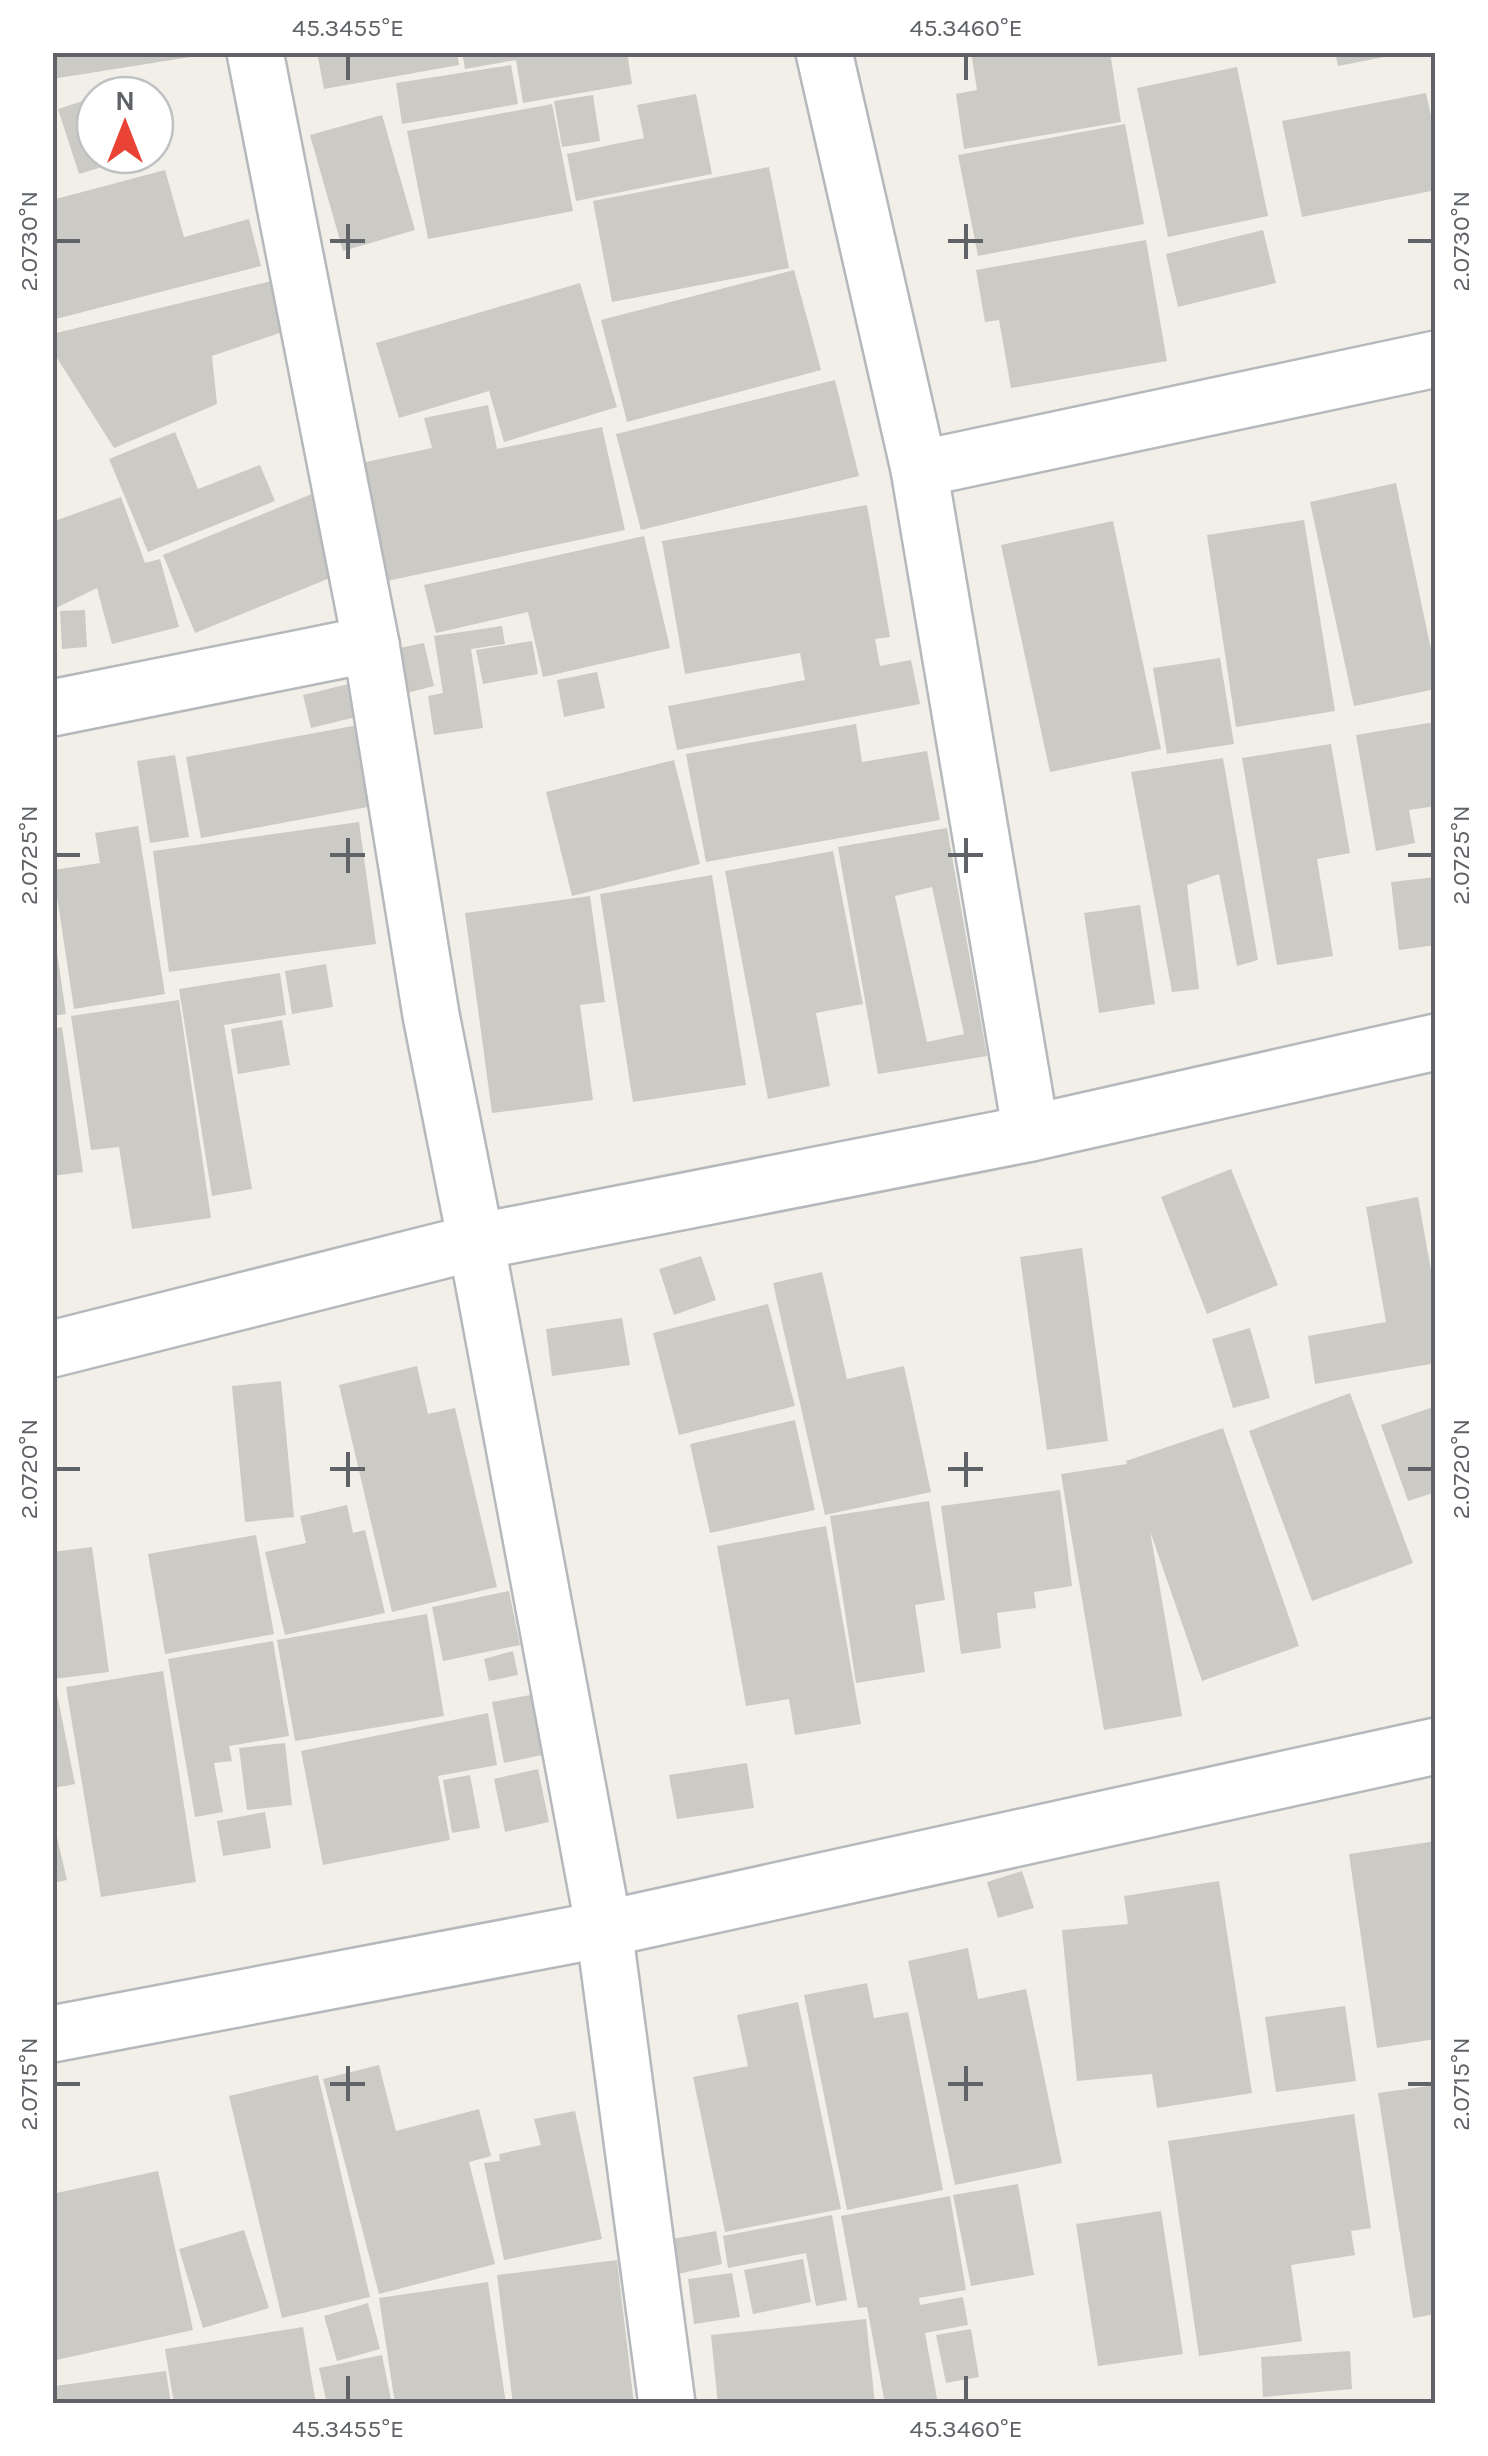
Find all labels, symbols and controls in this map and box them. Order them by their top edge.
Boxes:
text: 45.3455°E [292,13,404,42]
text: 45.3460°E [910,13,1022,42]
north arrow [75,75,175,175]
text: N [115,84,135,117]
text: 2.0730°N [14,191,43,291]
text: 2.0730°N [1446,191,1475,291]
text: 2.0725°N [14,805,43,905]
text: 2.0725°N [1446,805,1475,905]
text: 2.0720°N [14,1419,43,1519]
text: 2.0720°N [1446,1419,1475,1519]
text: 2.0715°N [14,2037,43,2131]
text: 2.0715°N [1446,2037,1475,2131]
text: 45.3455°E [292,2414,404,2443]
text: 45.3460°E [910,2414,1022,2443]

